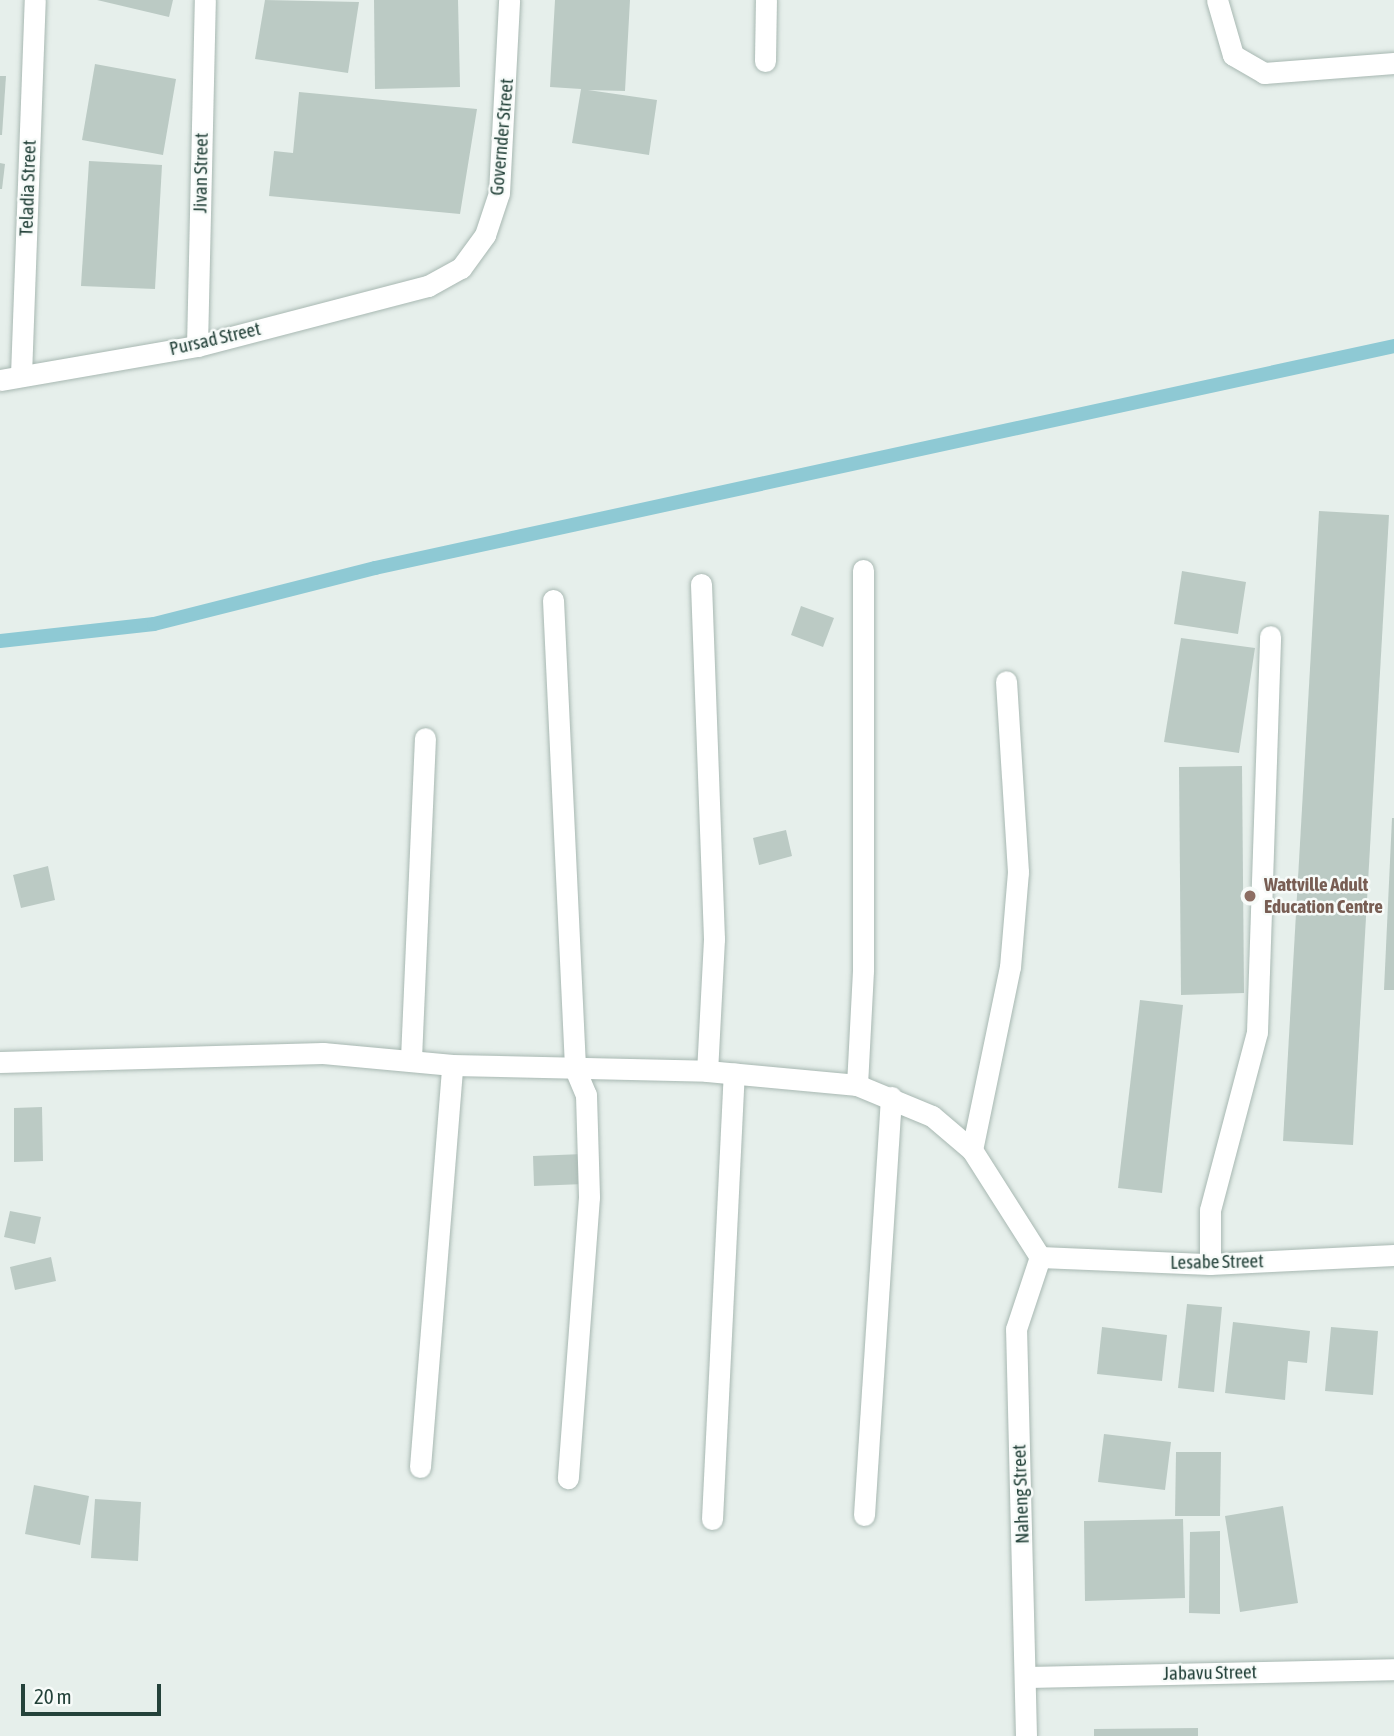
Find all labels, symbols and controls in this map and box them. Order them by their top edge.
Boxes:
street label: Governder Street [486,78,518,196]
street label: Jivan Street [189,133,213,213]
street label: Teladia Street [15,140,41,236]
street label: Pursad Street [167,317,263,361]
place label: Wattville Adult Education Centre [1264,874,1383,918]
marker: Wattville Adult Education Centre [1242,888,1258,904]
street label: Lesabe Street [1170,1250,1264,1274]
street label: Naheng Street [1008,1444,1034,1544]
street label: Jabavu Street [1163,1661,1257,1685]
scale bar [24,1670,164,1714]
text: 20 m [34,1684,72,1708]

